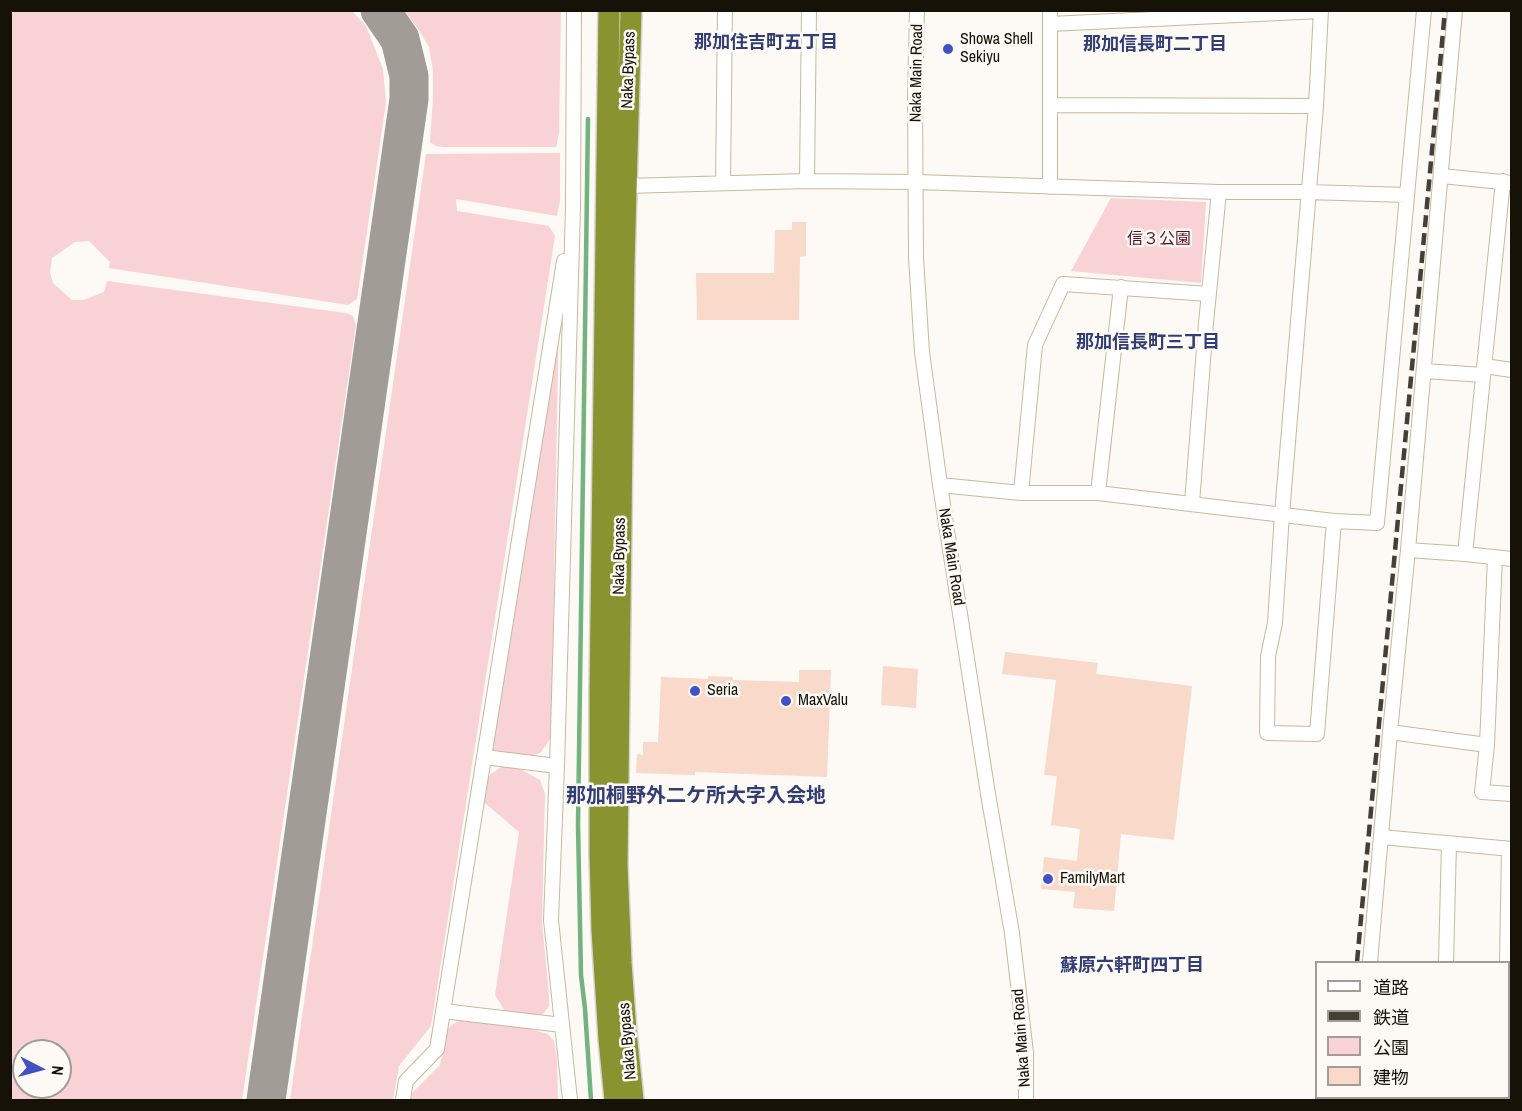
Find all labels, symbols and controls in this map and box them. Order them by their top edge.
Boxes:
street label: Naka Main Road [907,24,927,122]
place label: Showa Shell Sekiyu [960,30,1033,68]
street label: Naka Bypass [618,31,640,109]
district label: 那加住吉町五丁目 [694,32,838,54]
district label: 那加信長町二丁目 [1083,34,1227,56]
marker: Showa Shell Sekiyu [941,42,955,56]
park label: 信３公園 [1127,230,1191,250]
district label: 那加信長町三丁目 [1076,332,1220,354]
street label: Naka Main Road [934,507,968,607]
street label: Naka Bypass [610,517,630,595]
place label: Seria [707,681,738,701]
marker: Seria [688,684,702,698]
place label: MaxValu [798,691,848,711]
marker: MaxValu [779,694,793,708]
district label: 那加桐野外二ケ所大字入会地 [566,785,826,809]
place label: FamilyMart [1060,869,1125,889]
marker: FamilyMart [1041,872,1055,886]
district label: 蘇原六軒町四丁目 [1060,955,1204,977]
legend [1315,961,1510,1099]
text: 道路 [1373,975,1409,1000]
street label: Naka Main Road [1009,988,1035,1088]
street label: Naka Bypass [615,1002,641,1080]
text: 鉄道 [1373,1005,1409,1030]
text: 公園 [1373,1035,1409,1060]
north arrow [12,1039,72,1099]
text: N [46,1065,69,1077]
text: 建物 [1373,1065,1409,1090]

